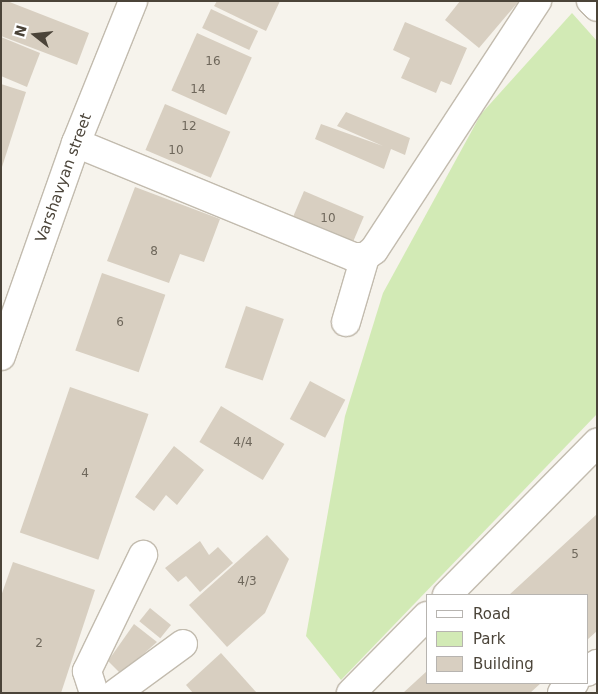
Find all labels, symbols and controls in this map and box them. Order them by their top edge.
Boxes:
north arrow [10,10,60,60]
text: N [11,23,30,39]
house number: 16 [205,55,221,69]
house number: 14 [190,83,206,97]
street label: Varshavyan street [32,111,96,245]
house number: 12 [181,120,197,134]
house number: 10 [168,144,184,158]
house number: 10 [320,212,336,226]
house number: 8 [150,245,158,259]
house number: 6 [116,316,124,330]
house number: 4/4 [233,436,253,450]
house number: 4 [81,467,89,481]
house number: 5 [571,548,579,562]
house number: 4/3 [237,575,257,589]
legend [426,594,588,684]
text: Road [473,605,511,623]
text: Park [473,630,505,648]
house number: 2 [35,637,43,651]
text: Building [473,655,534,673]

